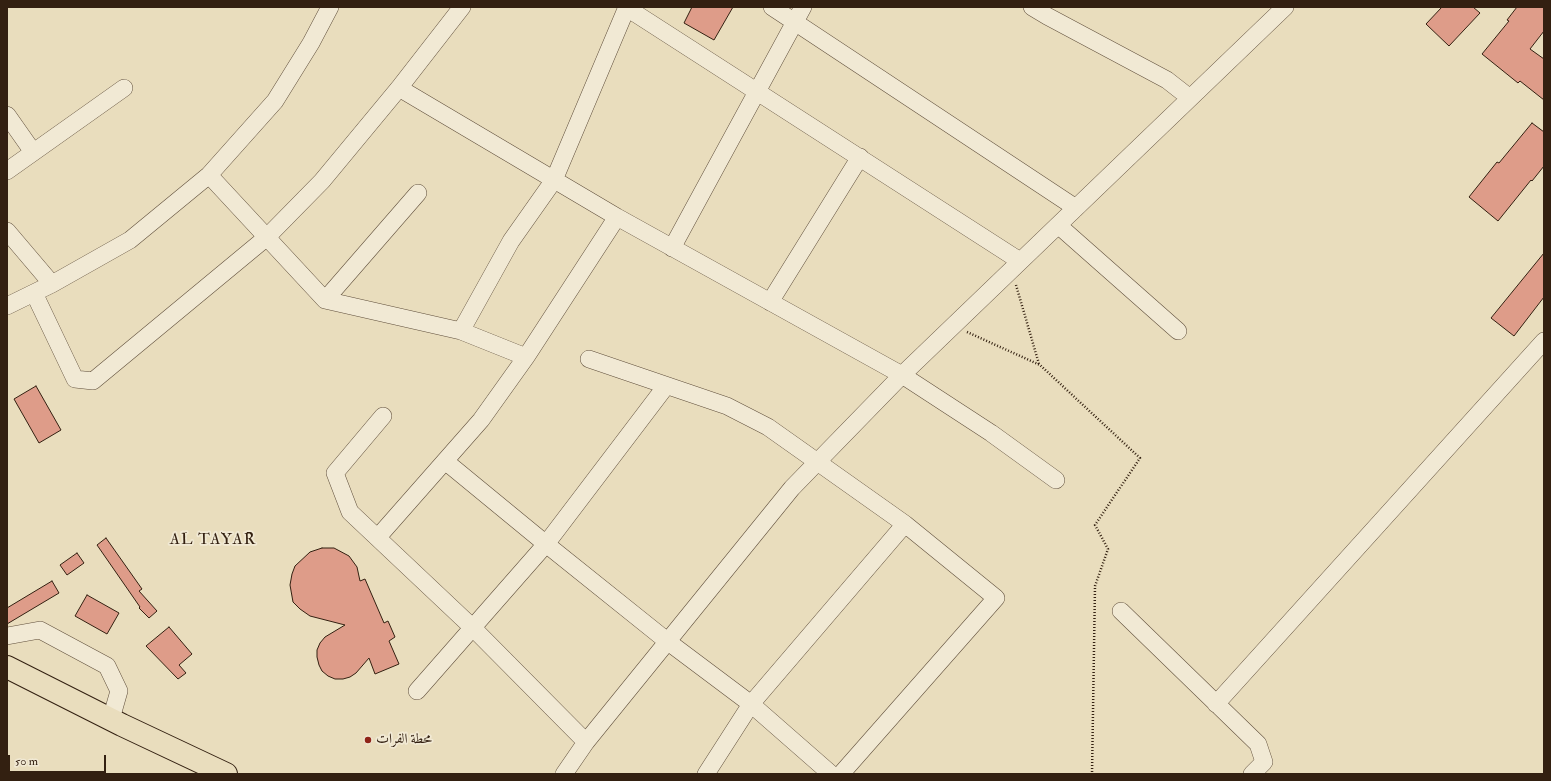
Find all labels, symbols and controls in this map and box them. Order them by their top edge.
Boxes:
district label: AL TAYAR [170,531,256,551]
place label: محطة الفرات [376,732,432,748]
marker: محطة الفرات [363,735,373,745]
scale bar [10,747,108,773]
text: 50 m [15,754,38,769]

